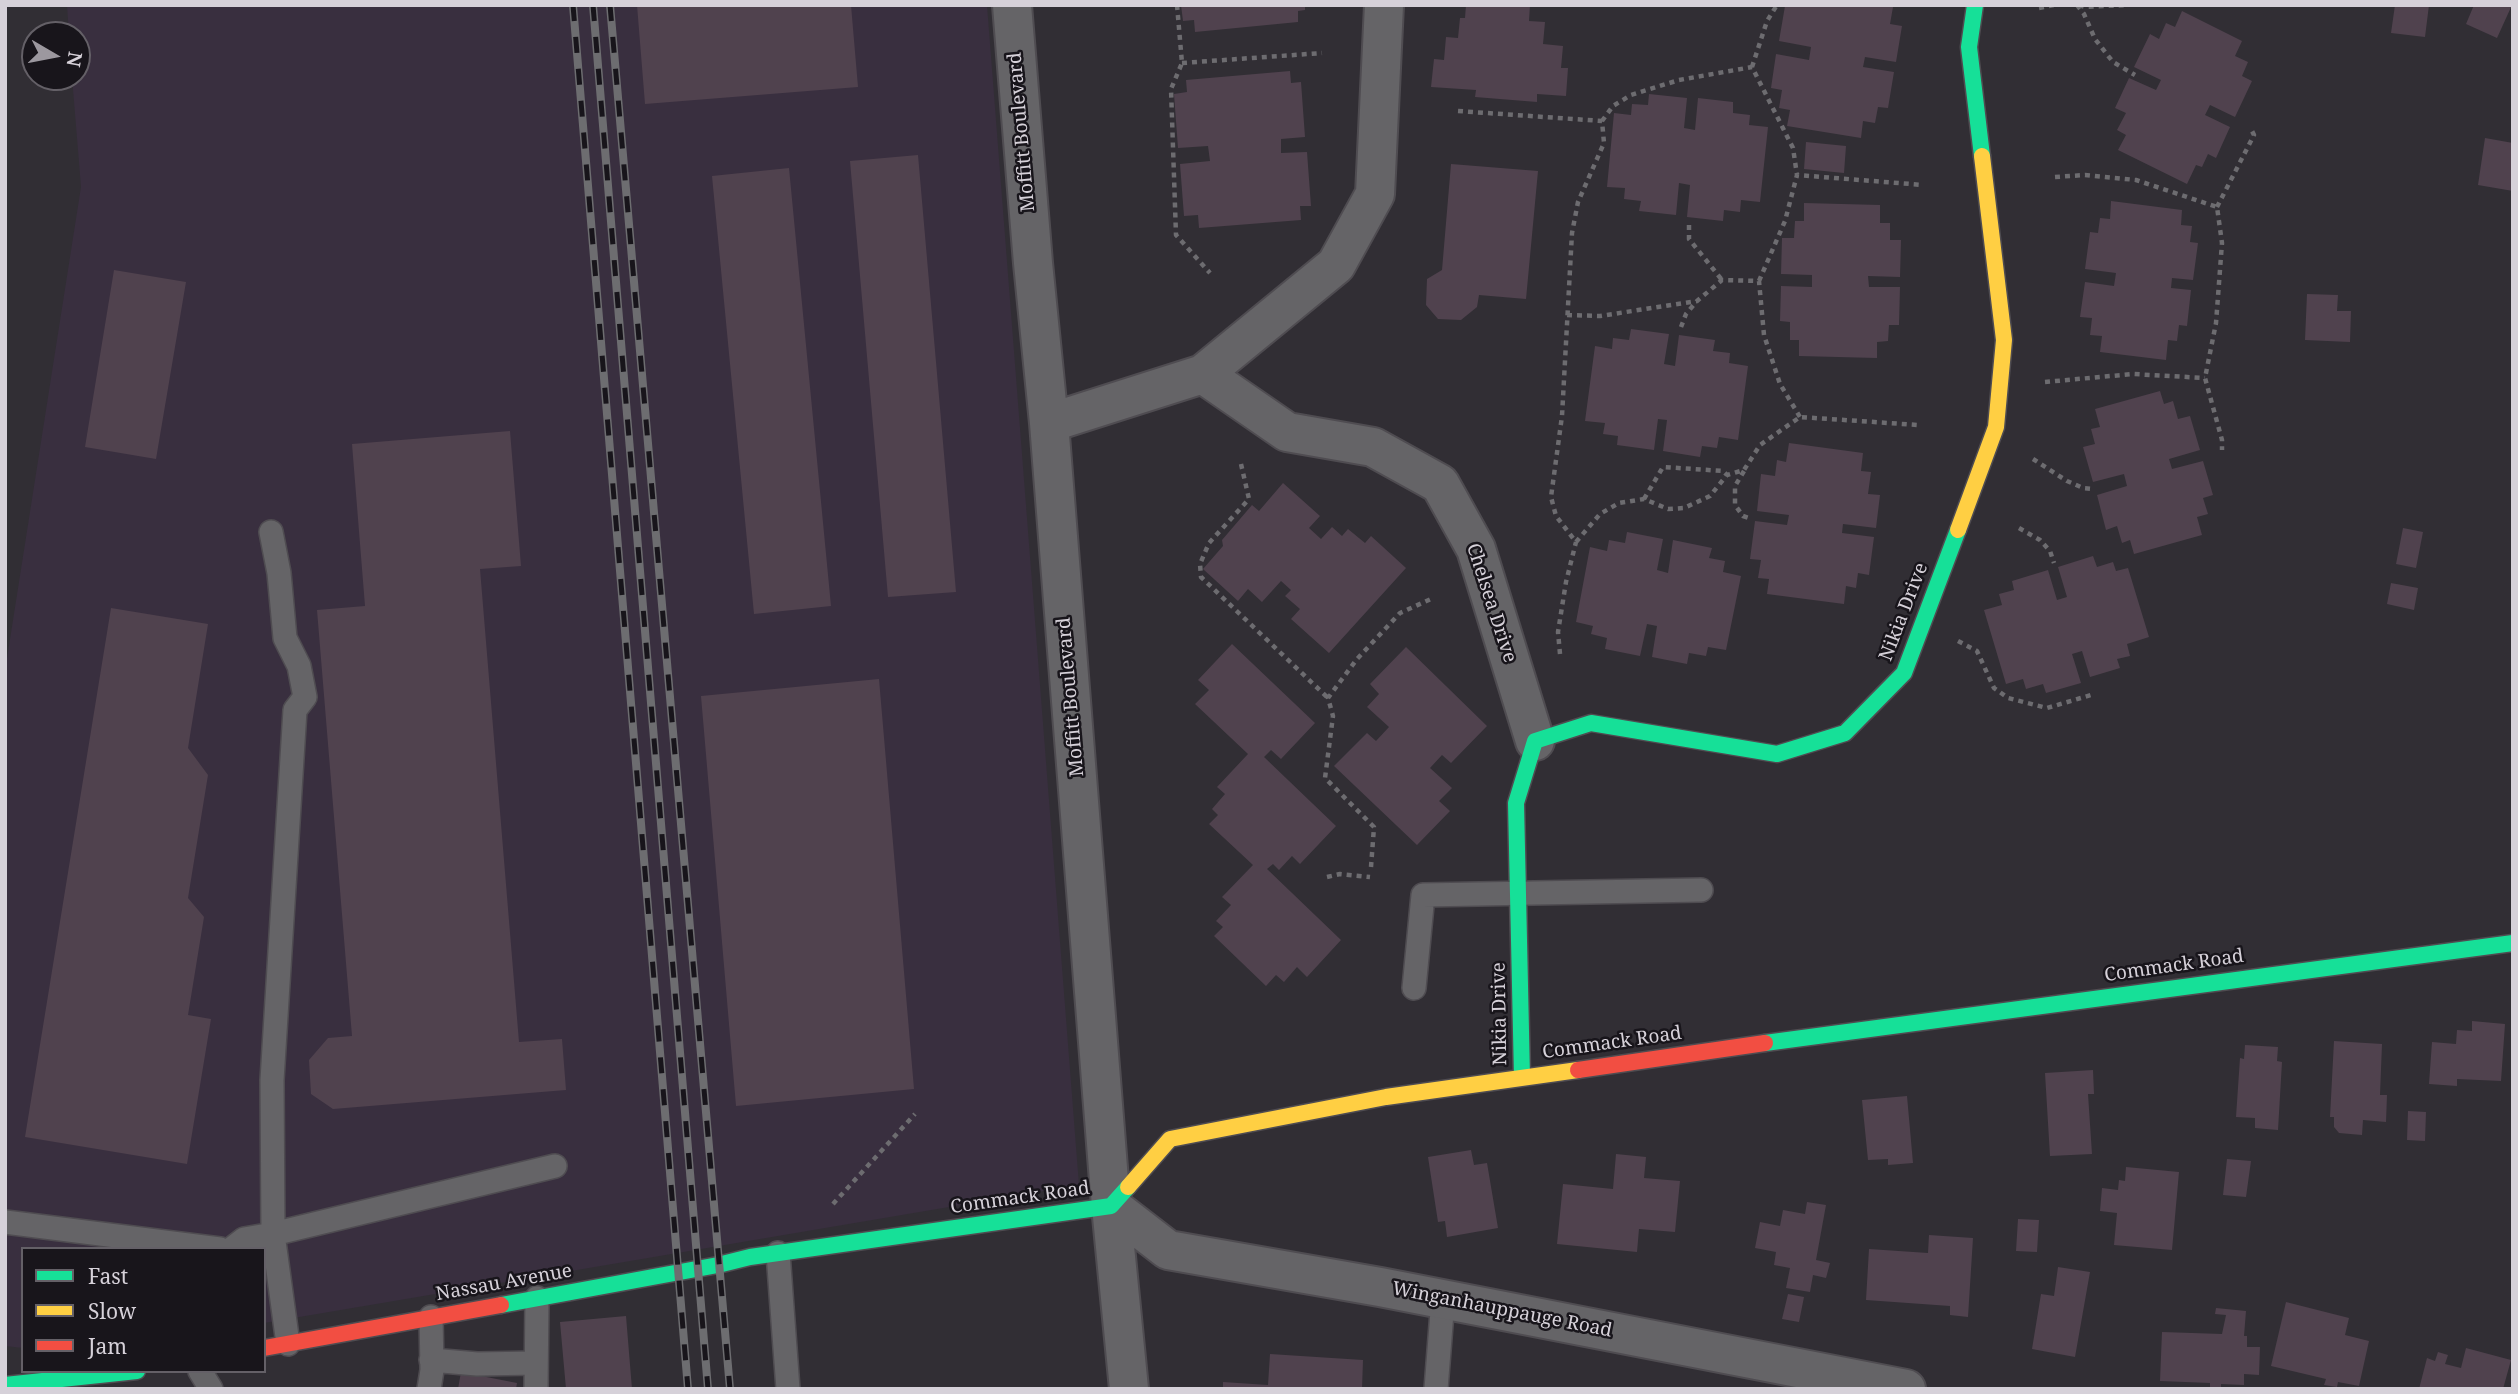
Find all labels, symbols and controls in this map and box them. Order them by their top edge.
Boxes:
north arrow [21,21,91,91]
text: N [61,50,89,69]
street label: Moffitt Boulevard [1004,51,1040,213]
street label: Chelsea Drive [1461,540,1521,666]
street label: Nikia Drive [1875,560,1933,664]
street label: Moffitt Boulevard [1053,616,1089,778]
street label: Commack Road [2103,945,2245,987]
street label: Nikia Drive [1488,962,1512,1066]
street label: Commack Road [1541,1022,1683,1064]
street label: Commack Road [949,1177,1091,1219]
legend [21,1247,266,1373]
street label: Nassau Avenue [434,1260,574,1306]
text: Fast [88,1262,128,1290]
street label: Winganhauppauge Road [1390,1277,1614,1343]
text: Slow [88,1297,136,1325]
text: Jam [88,1332,127,1360]

